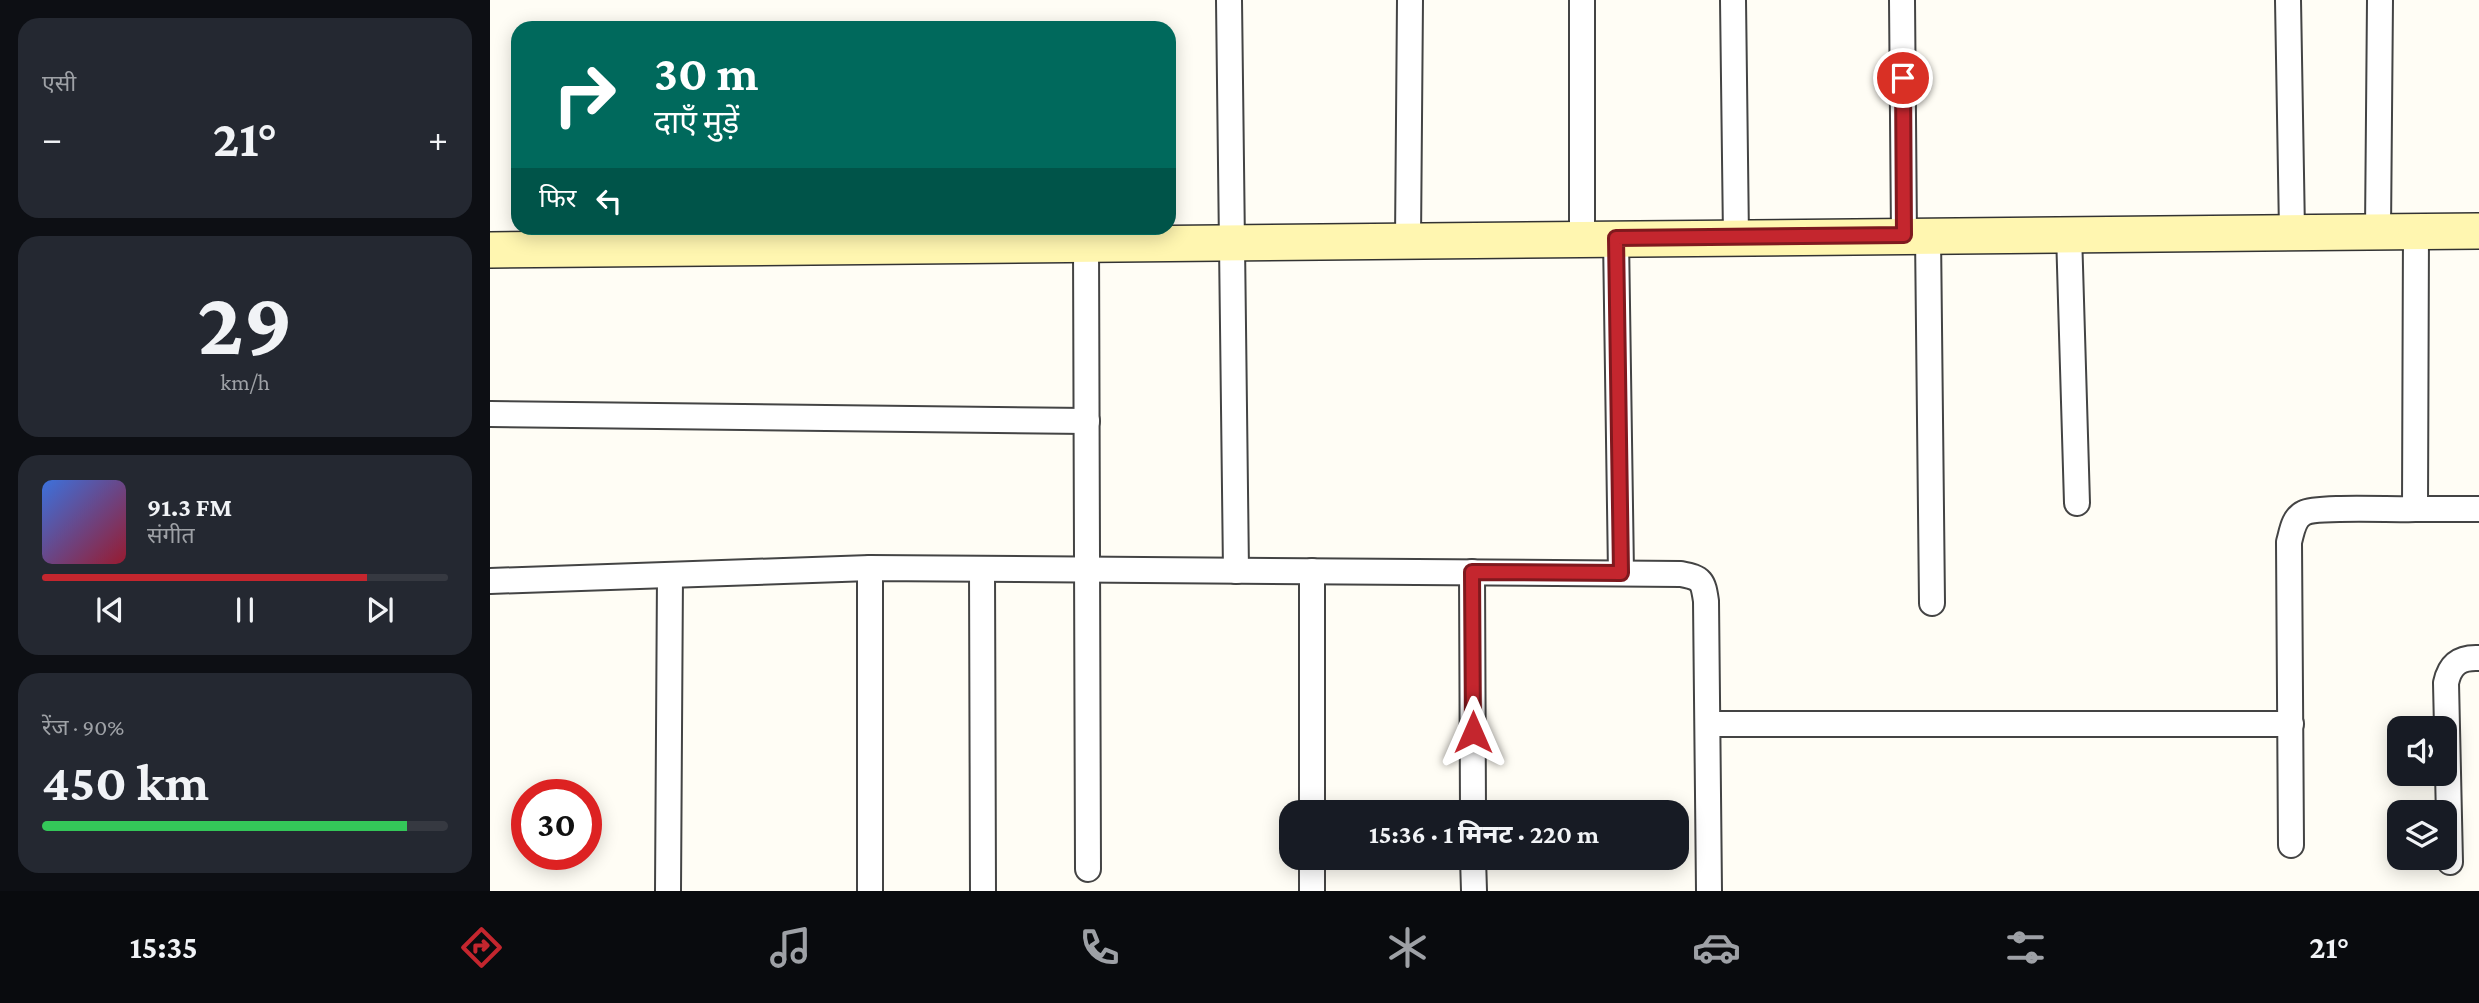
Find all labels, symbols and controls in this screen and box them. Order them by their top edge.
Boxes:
text: 30 m [654,46,759,101]
pin [1873,48,1933,108]
icon: right [539,49,630,140]
icon: arrive [1884,59,1922,97]
text: एसी [42,70,76,96]
text: दाएँ मुड़ें [654,104,739,140]
text: 21° [213,109,277,167]
text: − [42,117,62,159]
text: + [428,117,448,159]
icon: left [590,182,628,220]
text: फिर [539,184,576,213]
text: 29 [197,272,293,374]
text: km/h [220,369,270,395]
text: 91.3 FM [147,493,232,522]
text: संगीत [147,522,195,548]
icon: previous [91,591,129,629]
icon: pause [226,591,264,629]
icon: next [361,591,399,629]
position arrow [1436,695,1510,769]
text: रेंज · 90% [42,714,124,740]
map controls [2387,716,2457,870]
button: sound [2387,716,2457,786]
text: 450 km [42,753,209,811]
speed limit sign: 30 [511,779,602,870]
button: layers [2387,800,2457,870]
text: 15:36 · 1 मिनट · 220 m [1369,820,1599,849]
icon: directions [457,923,506,972]
icon: music [766,923,815,972]
icon: phone [1075,923,1124,972]
icon: climate [1383,923,1432,972]
icon: car [1692,923,1741,972]
icon: filters [2001,923,2050,972]
text: 15:35 [130,929,198,965]
text: 21° [2309,929,2349,965]

